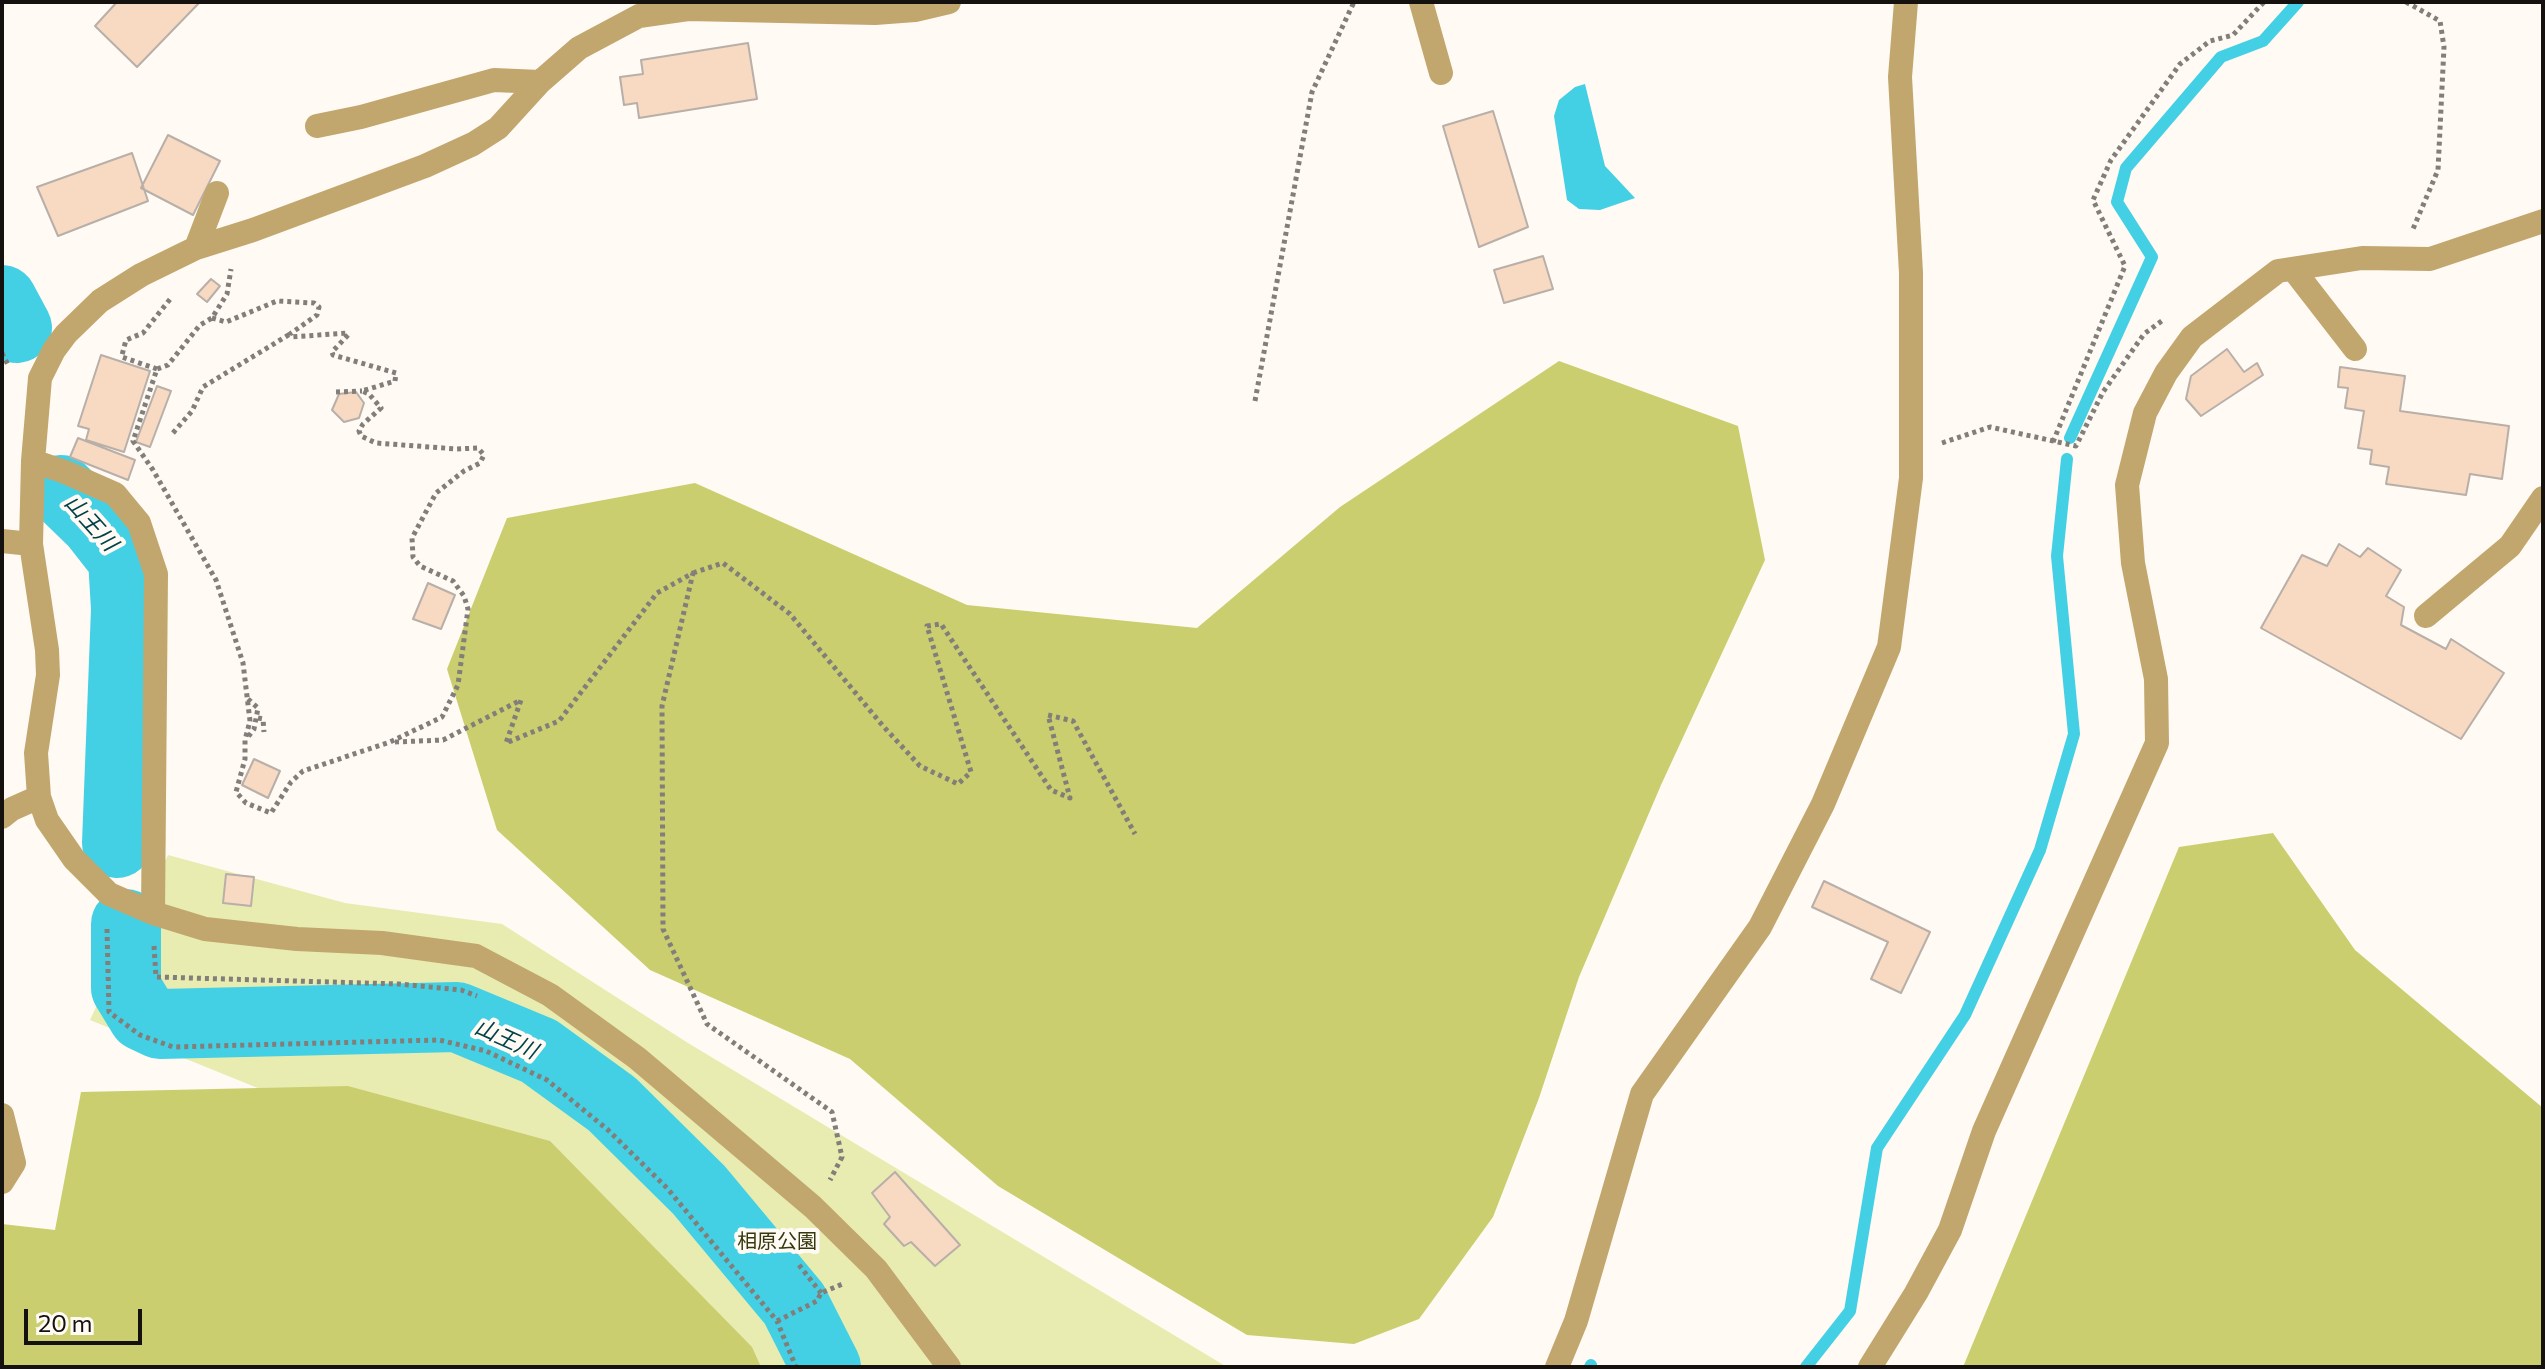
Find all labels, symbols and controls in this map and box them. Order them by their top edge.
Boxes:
water label: 山王川 [59,490,123,556]
water label: 山王川 [470,1014,542,1064]
park label: 相原公園 [737,1229,817,1253]
scale bar [28,1293,146,1343]
text: 20 m [38,1308,92,1337]

